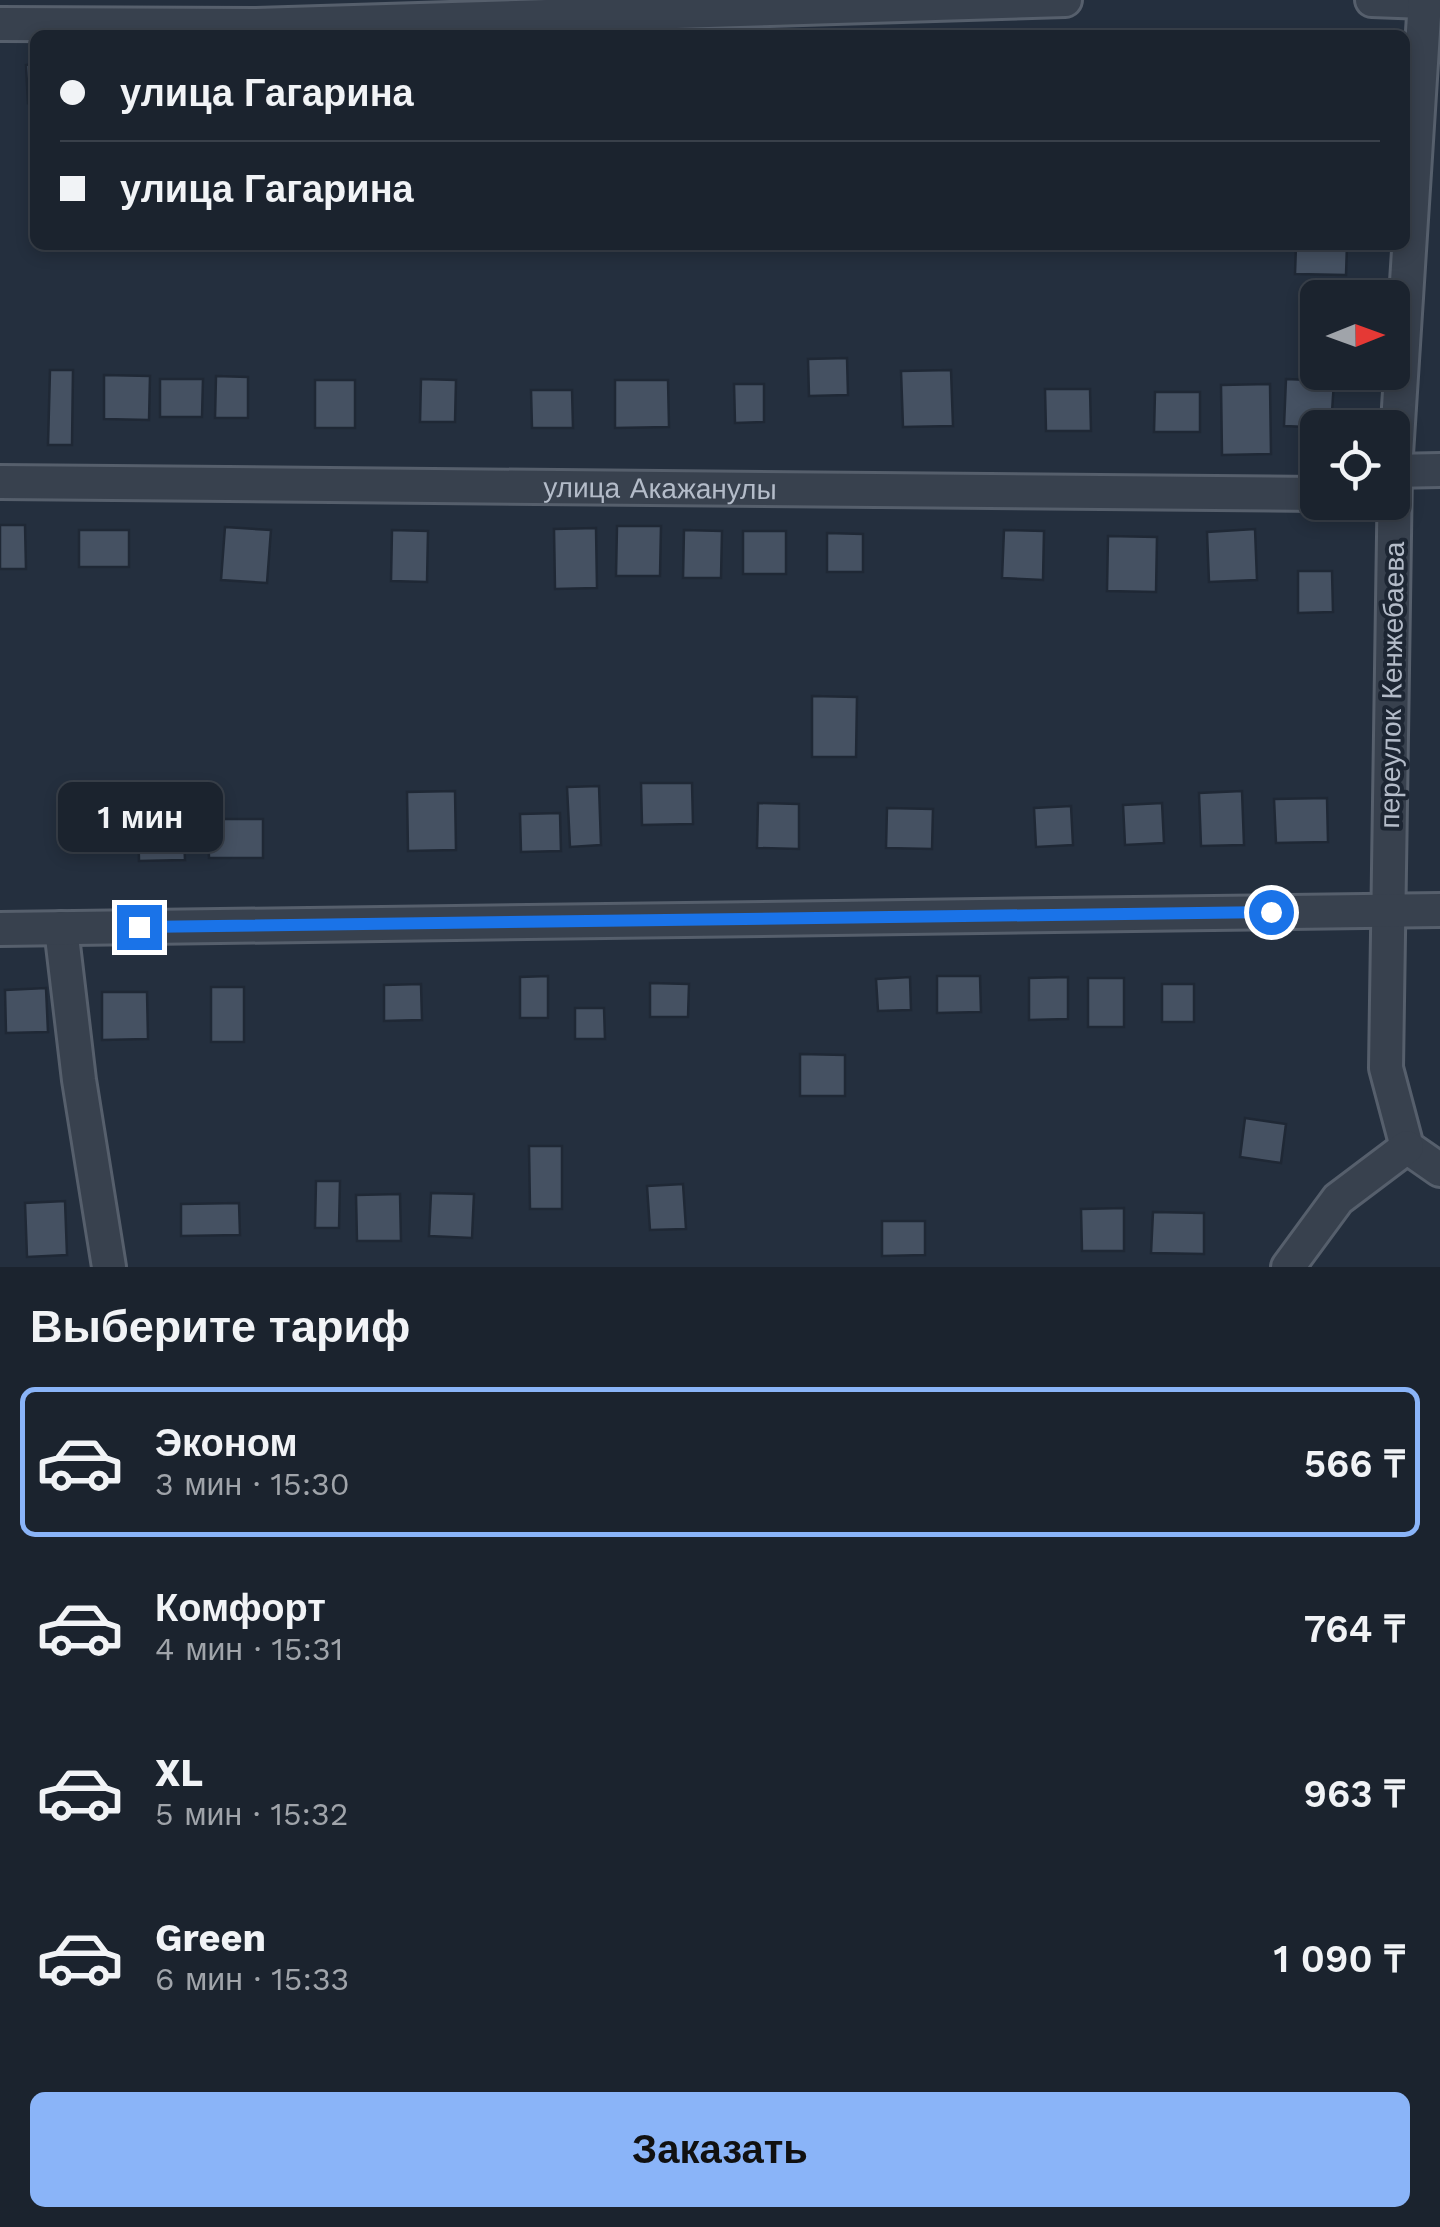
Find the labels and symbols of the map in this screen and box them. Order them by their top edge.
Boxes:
north arrow [1300,280,1410,390]
street label: улица Акажанулы [543,470,777,506]
street label: переулок Кенжебаева [1373,541,1411,829]
callout: 1 мин [56,782,222,852]
route start [1249,890,1294,935]
route end [117,905,162,950]

